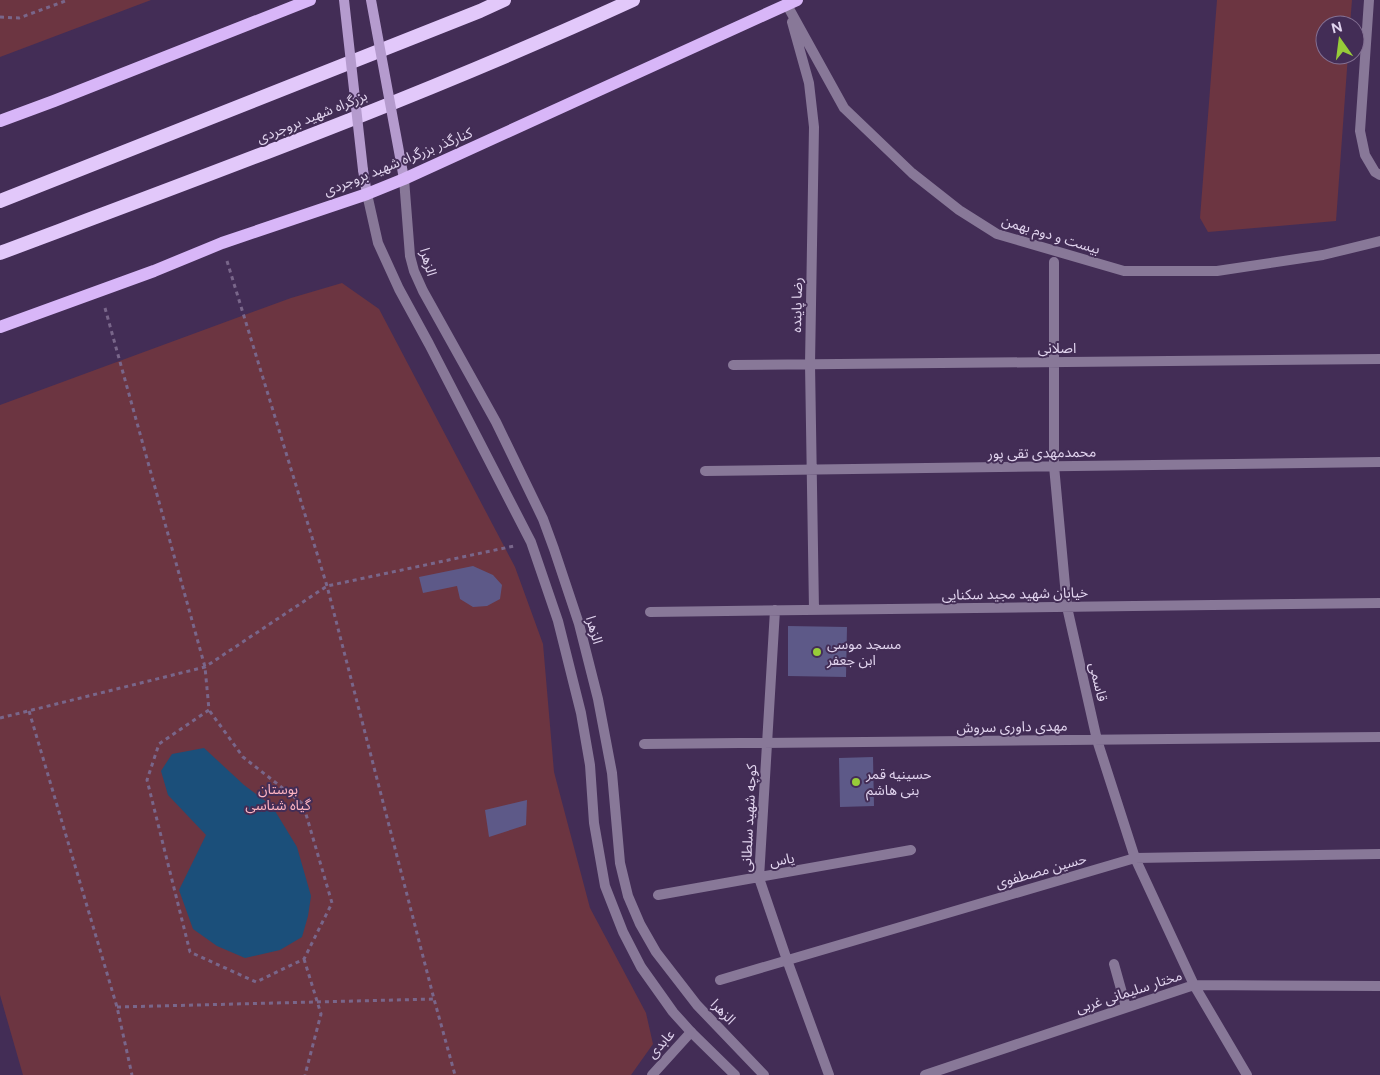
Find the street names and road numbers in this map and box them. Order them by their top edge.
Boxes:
street label: بزرگراه شهید بروجردی [254,87,370,147]
street label: کنارگذر بزرگراه شهید بروجردی [321,124,475,200]
street label: بیست و دوم بهمن [999,212,1102,260]
street label: الزهرا [416,246,440,278]
street label: رضا پاینده [788,277,807,333]
street label: اصلانی [1038,340,1076,357]
street label: محمدمهدی تقی پور [987,444,1096,464]
street label: خیابان شهید مجید سکنایی [942,584,1088,604]
street label: الزهرا [582,614,606,646]
street label: قاسمی [1085,661,1111,703]
street label: مهدی داوری سروش [956,718,1068,736]
street label: کوچه شهید سلطانی [738,763,761,873]
street label: یاس [768,849,796,871]
street label: حسین مصطفوی [994,850,1088,892]
street label: مختار سلیمانی غربی [1074,967,1184,1017]
street label: الزهرا [707,996,739,1028]
street label: عابدی [644,1026,678,1062]

